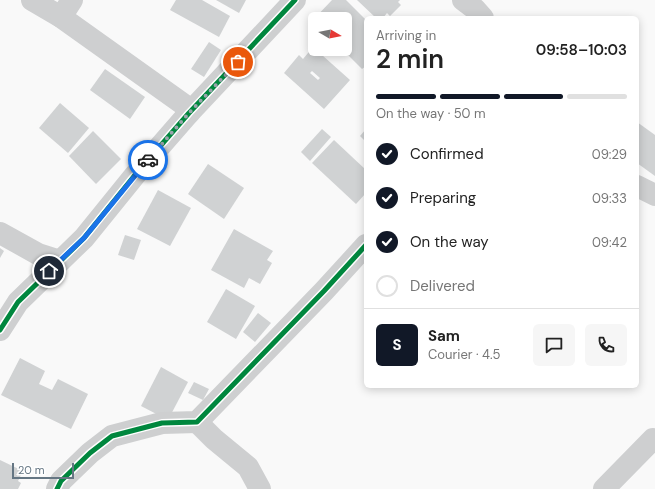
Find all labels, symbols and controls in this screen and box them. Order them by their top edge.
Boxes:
north arrow [308,12,352,56]
map controls [308,12,352,56]
text: Arriving in [376,27,436,44]
text: 09:58–10:03 [536,40,627,60]
text: 2 min [376,42,444,76]
pin [221,45,255,79]
icon: bag [227,51,249,73]
text: On the way · 50 m [376,105,486,122]
courier [128,140,168,180]
icon: check [376,143,398,165]
text: Confirmed [410,144,484,164]
text: 09:29 [592,146,627,163]
icon: car [137,149,159,171]
icon: check [376,187,398,209]
text: Preparing [410,188,476,208]
text: 09:33 [592,190,627,207]
icon: check [376,231,398,253]
text: On the way [410,232,489,252]
text: 09:42 [592,234,627,251]
pin [32,254,66,288]
icon: home [38,260,60,282]
text: Delivered [410,276,475,296]
button: chat [533,324,575,366]
button: phone [585,324,627,366]
text: Sam [428,326,460,346]
text: S [392,335,402,355]
text: Courier · 4.5 [428,346,501,363]
scale bar [12,461,74,480]
text: 20 m [18,463,44,477]

